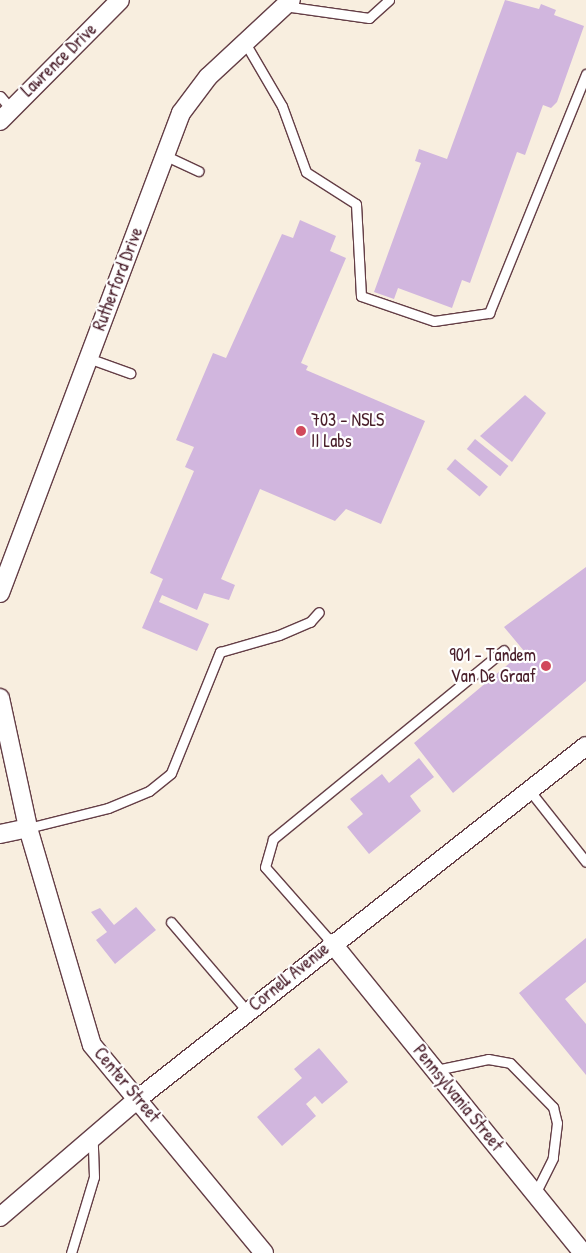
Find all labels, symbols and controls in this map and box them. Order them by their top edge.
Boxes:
street label: Lawrence Drive [17,19,101,101]
street label: Rutherford Drive [88,224,148,334]
place label: 703 - NSLS II Labs [311,410,384,452]
marker: 703 - NSLS II Labs [295,425,307,437]
place label: 901 - Tandem Van De Graaf [449,645,536,688]
marker: 901 - Tandem Van De Graaf [540,660,552,672]
street label: Cornell Avenue [245,938,333,1016]
street label: Pennsylvania Street [408,1040,508,1156]
street label: Center Street [89,1043,165,1127]

